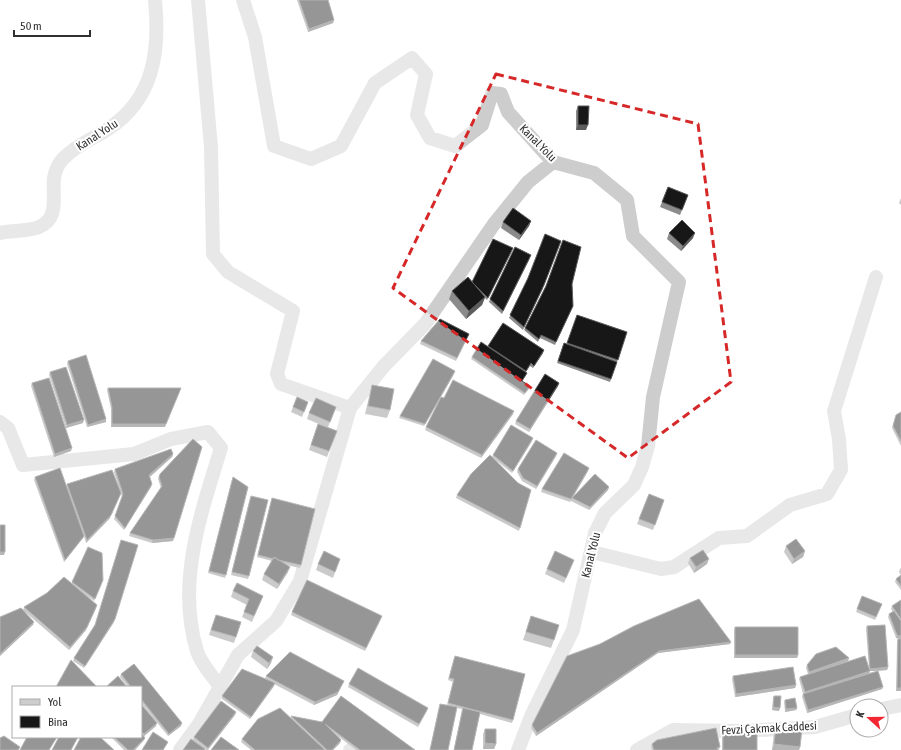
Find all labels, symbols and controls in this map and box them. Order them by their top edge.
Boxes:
scale bar [14,12,90,38]
text: 50 m [20,19,42,33]
street label: Kanal Yolu [74,116,121,154]
street label: Kanal Yolu [517,122,560,165]
street label: Kanal Yolu [579,530,603,579]
legend [12,686,142,738]
text: Yol [48,695,62,709]
north arrow [849,698,889,738]
text: K [853,709,866,719]
text: Bina [48,715,68,729]
street label: Fevzi Çakmak Caddesi [721,719,817,737]

